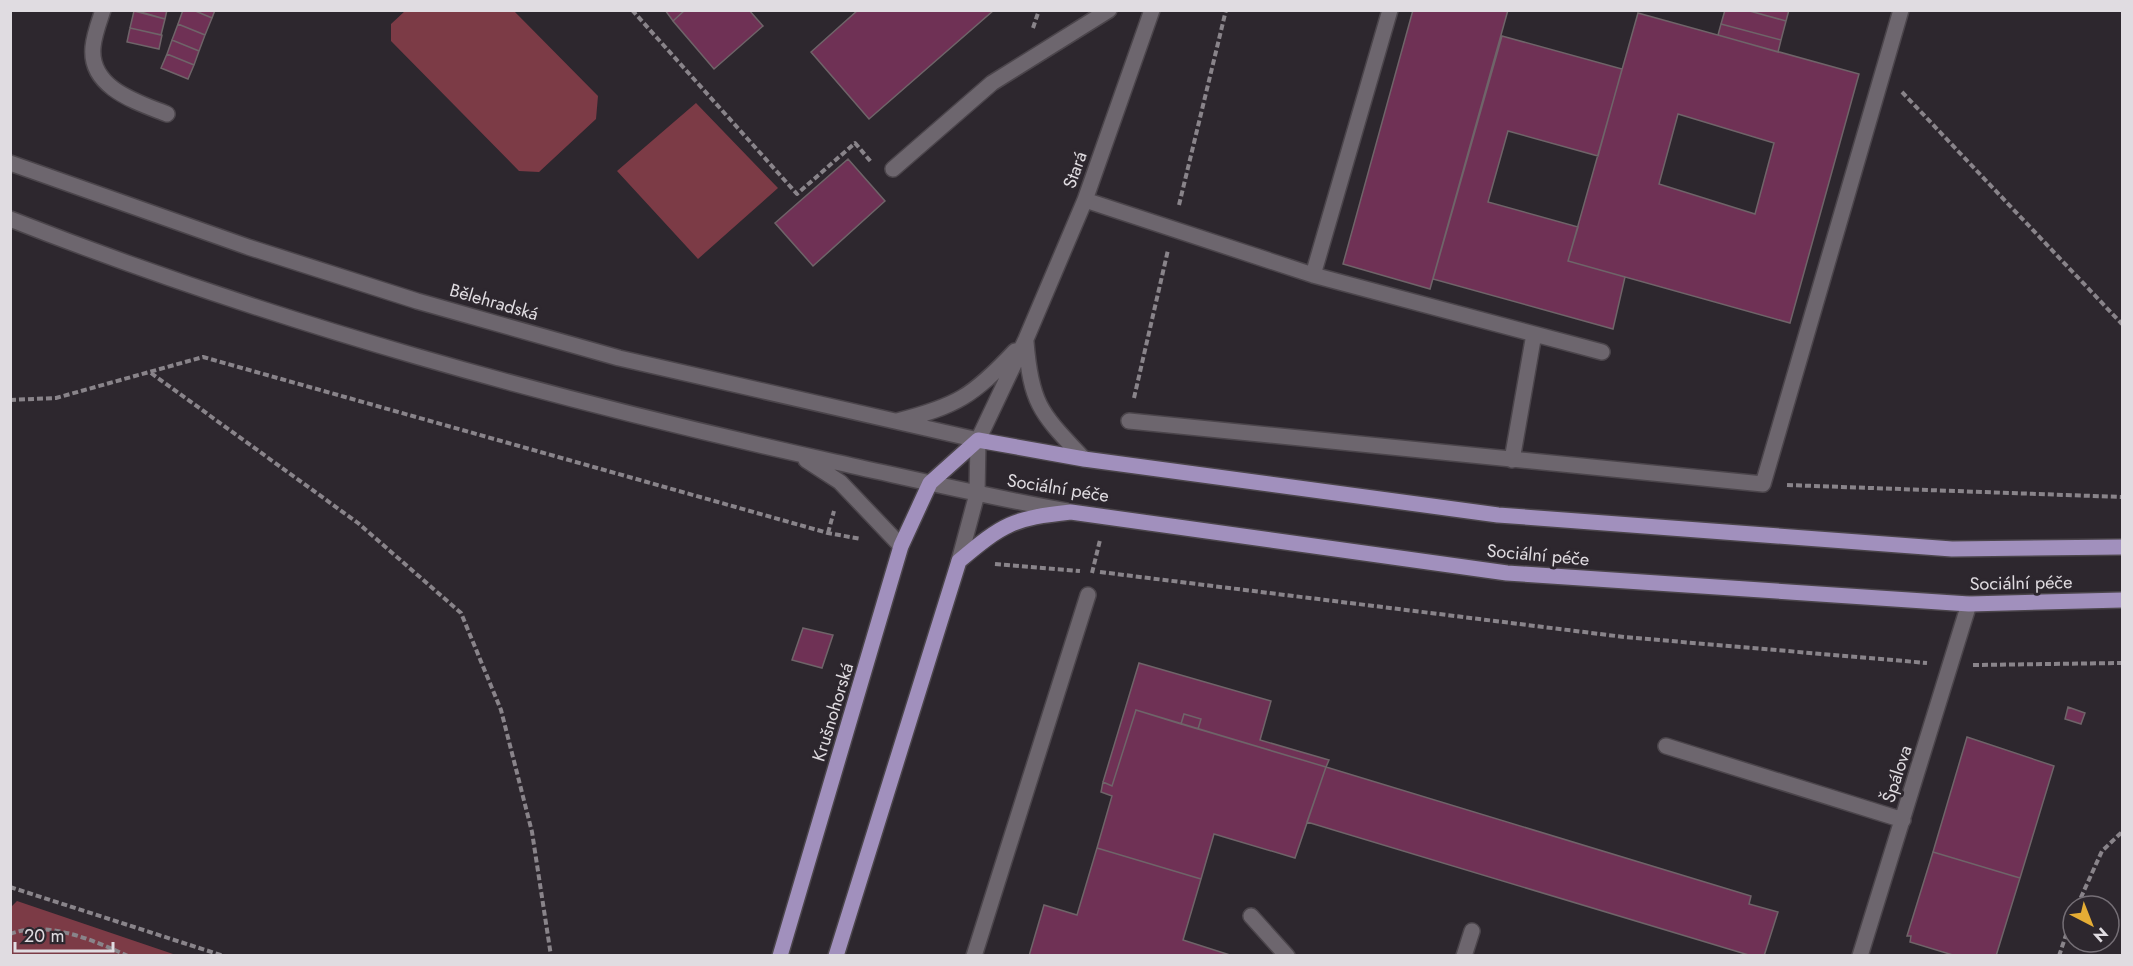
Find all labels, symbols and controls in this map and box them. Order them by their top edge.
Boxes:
street label: Stará [1056,148,1094,192]
street label: Bělehradská [447,277,541,327]
street label: Sociální péče [1005,467,1111,509]
street label: Sociální péče [1486,538,1590,572]
street label: Sociální péče [1969,569,2073,597]
street label: Krušnohorská [806,660,860,764]
street label: Špálova [1875,742,1919,806]
north arrow [2061,894,2121,954]
scale bar [15,915,112,953]
text: N [2088,922,2113,948]
text: 20 m [24,923,64,949]

